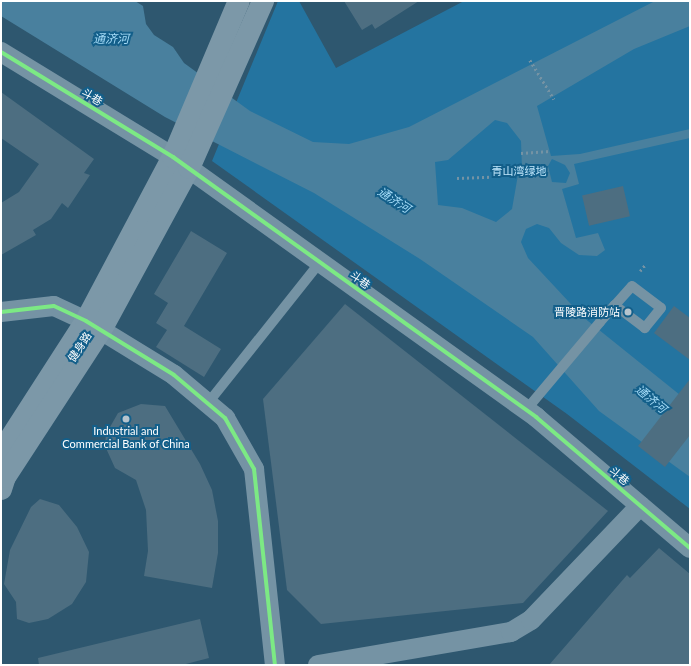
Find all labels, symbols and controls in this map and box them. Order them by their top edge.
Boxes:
water label: 通济河 [93,32,129,46]
street label: 斗巷 [79,86,105,108]
park label: 青山湾绿地 [492,164,546,178]
water label: 通济河 [375,184,413,216]
street label: 斗巷 [347,268,373,292]
place label: 晋陵路消防站 [554,305,620,319]
marker: 晋陵路消防站 [623,307,633,317]
street label: 健身路 [65,330,95,364]
water label: 通济河 [633,382,669,416]
marker: Industrial and Commercial Bank of China [121,414,131,424]
place label: Industrial and Commercial Bank of China [62,425,190,451]
street label: 斗巷 [606,464,632,488]

